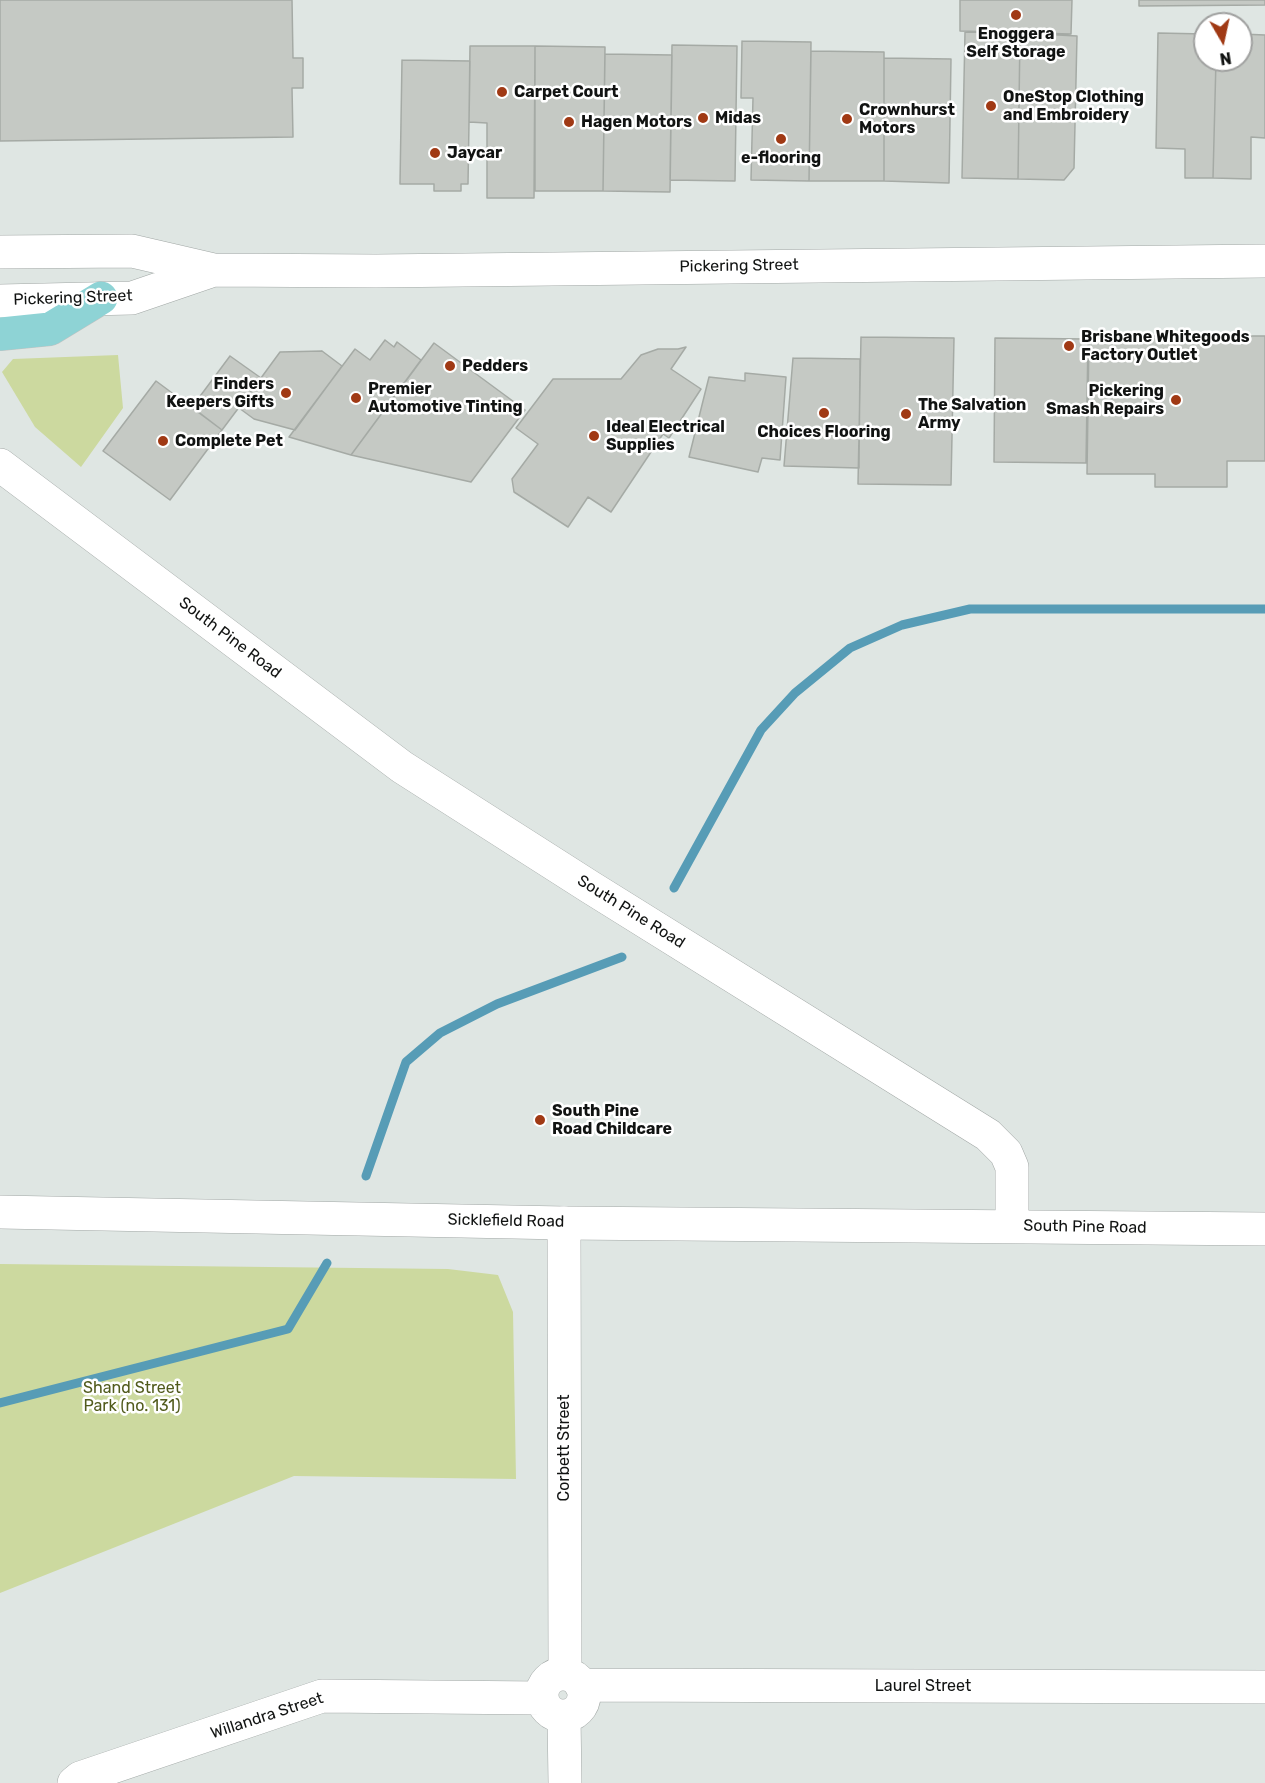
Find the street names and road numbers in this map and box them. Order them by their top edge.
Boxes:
street label: Pickering Street [679,255,799,277]
street label: Pickering Street [13,286,133,310]
street label: South Pine Road [175,593,285,683]
street label: South Pine Road [574,871,688,953]
street label: Sicklefield Road [448,1210,564,1232]
street label: South Pine Road [1023,1216,1147,1238]
street label: Corbett Street [554,1394,574,1502]
street label: Laurel Street [875,1676,971,1696]
street label: Willandra Street [208,1689,326,1743]

